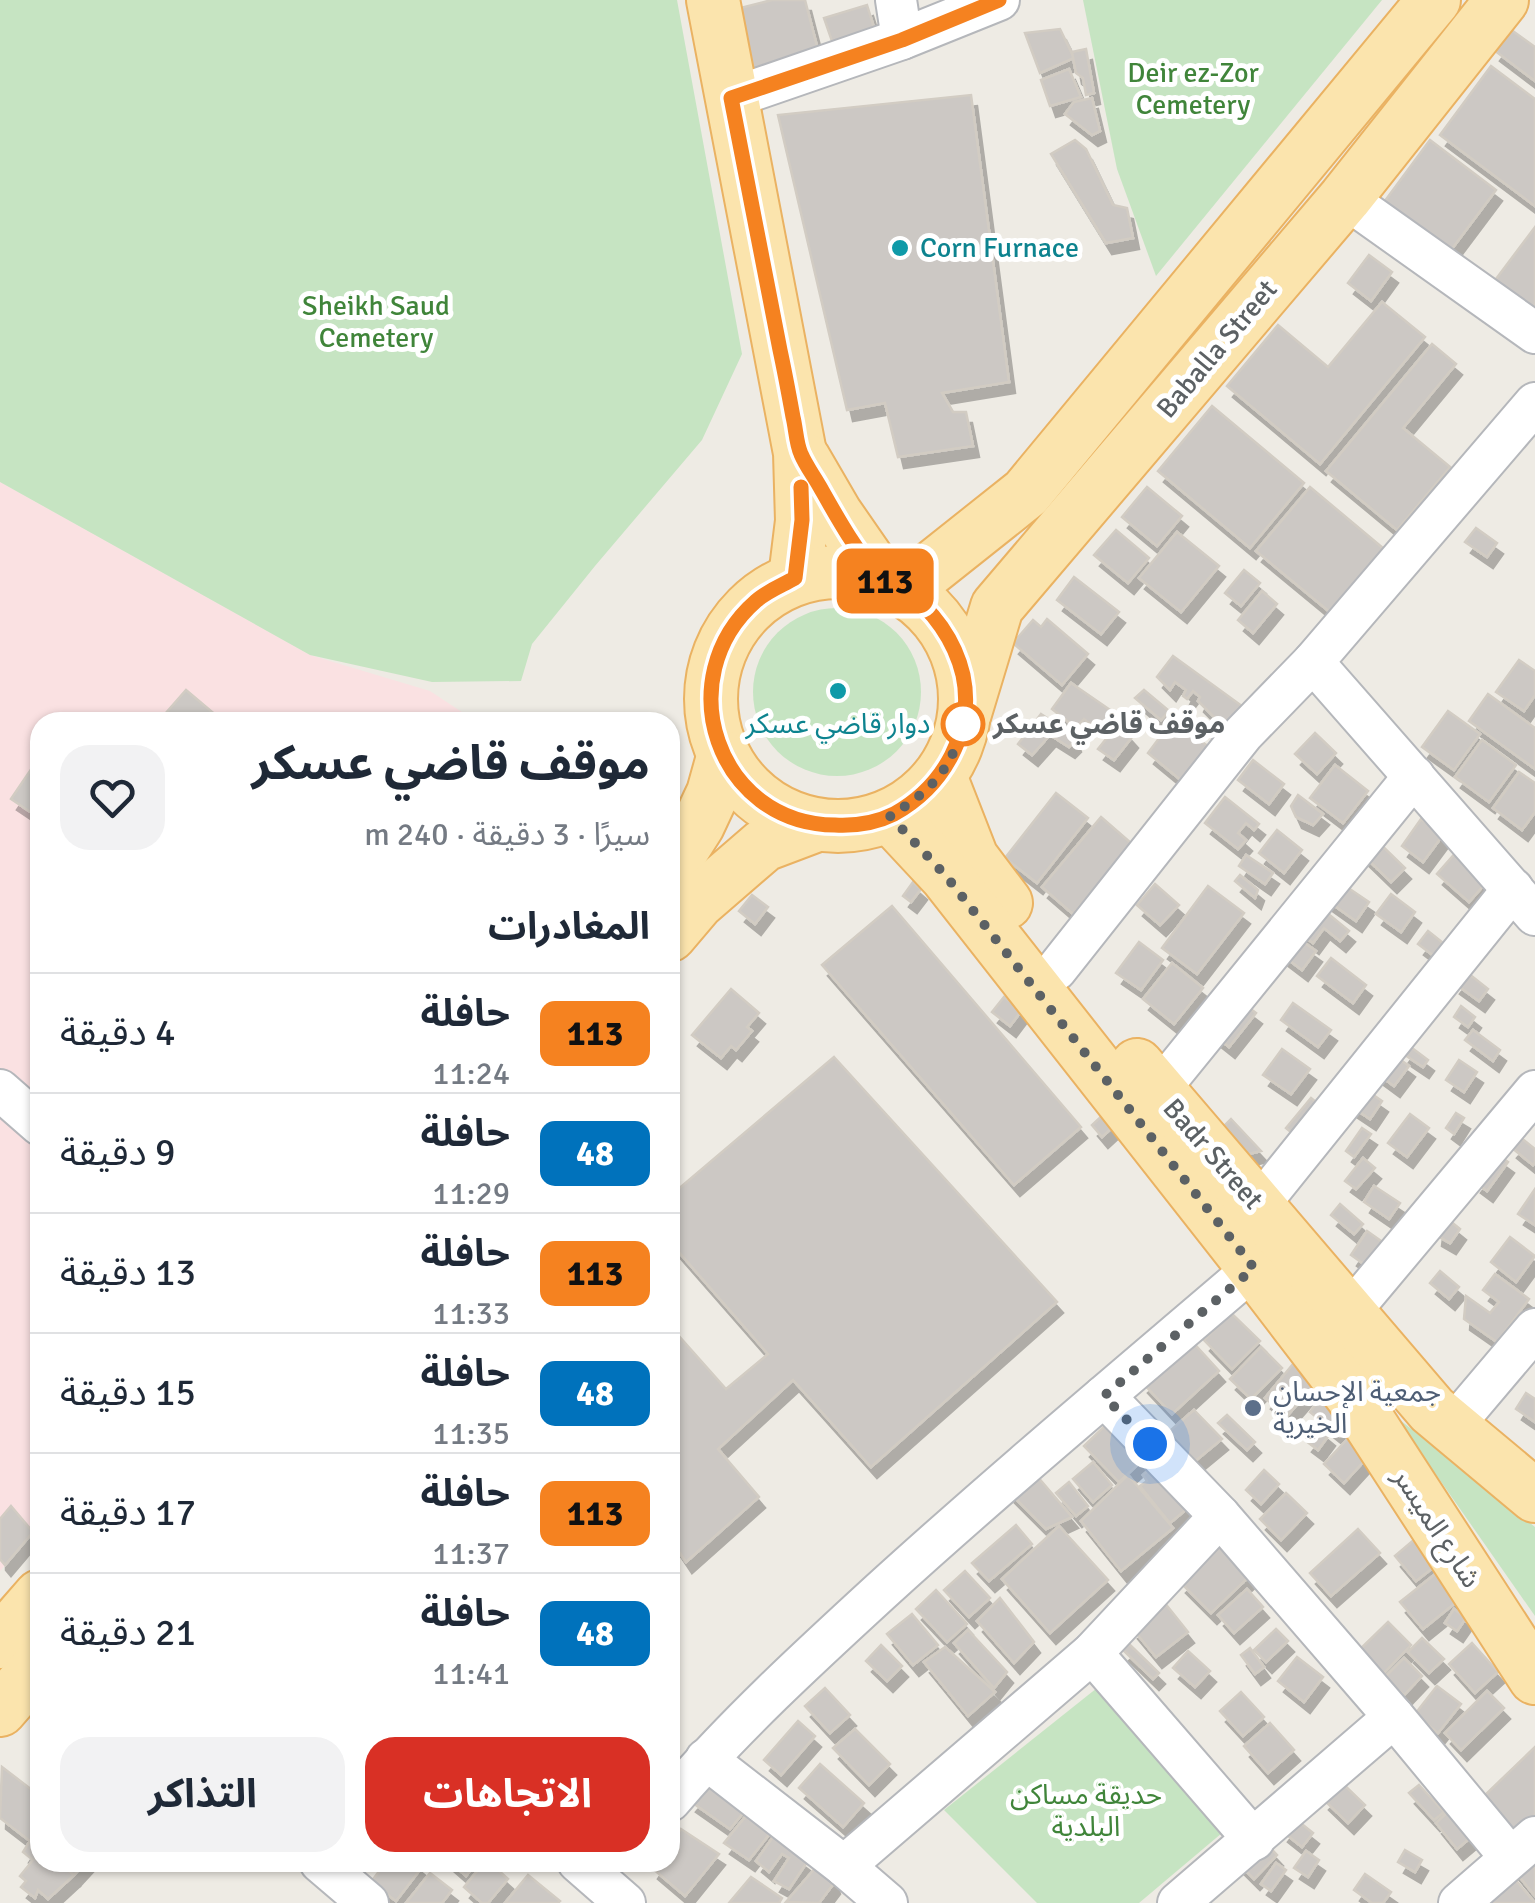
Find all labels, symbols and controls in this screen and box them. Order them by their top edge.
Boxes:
park label: Deir ez-Zor Cemetery [1127,56,1259,122]
place label: Corn Furnace [920,231,1079,265]
marker: Corn Furnace [889,237,911,259]
street label: Baballa Street [1149,273,1285,425]
park label: Sheikh Saud Cemetery [302,289,450,355]
line badge: 113 [828,548,942,614]
text: 113 [857,560,913,603]
marker: دوار قاضي عسكر [827,680,849,702]
marker: موقف قاضي عسكر [942,703,984,745]
place label: دوار قاضي عسكر [745,707,930,744]
place label: موقف قاضي عسكر [992,707,1225,745]
text: موقف قاضي عسكر [252,734,650,793]
button: heart [60,745,165,850]
text: سيرًا · 3 دقيقة · 240 m [364,815,650,854]
text: المغادرات [488,903,650,950]
text: حافلة [421,990,510,1037]
text: 4 دقيقة [60,1009,175,1056]
text: 113 [567,1012,623,1055]
text: 11:24 [432,1054,510,1093]
street label: Badr Street [1156,1092,1270,1216]
text: حافلة [421,1110,510,1157]
text: 9 دقيقة [60,1129,175,1176]
text: 48 [576,1132,614,1175]
text: 11:29 [432,1174,510,1213]
text: حافلة [421,1230,510,1277]
text: 13 دقيقة [60,1249,196,1296]
text: 113 [567,1252,623,1295]
text: 11:33 [432,1294,510,1333]
text: حافلة [421,1350,510,1397]
text: 15 دقيقة [60,1369,196,1416]
text: 48 [576,1372,614,1415]
place label: جمعية الإحسان الخيرية [1273,1375,1441,1441]
marker: جمعية الإحسان الخيرية [1242,1397,1264,1419]
text: 11:35 [432,1414,510,1453]
your location [1125,1419,1175,1469]
street label: شارع الميسر [1383,1461,1488,1596]
text: حافلة [421,1470,510,1517]
text: 17 دقيقة [60,1489,196,1536]
text: 113 [567,1492,623,1535]
text: 11:37 [432,1534,510,1573]
text: حافلة [421,1590,510,1637]
text: 21 دقيقة [60,1609,196,1656]
text: 48 [576,1612,614,1655]
text: 11:41 [432,1654,510,1693]
button: التذاكر [60,1737,345,1852]
button: الاتجاهات [365,1737,650,1852]
park label: حديقة مساكن البلدية [1010,1778,1162,1844]

